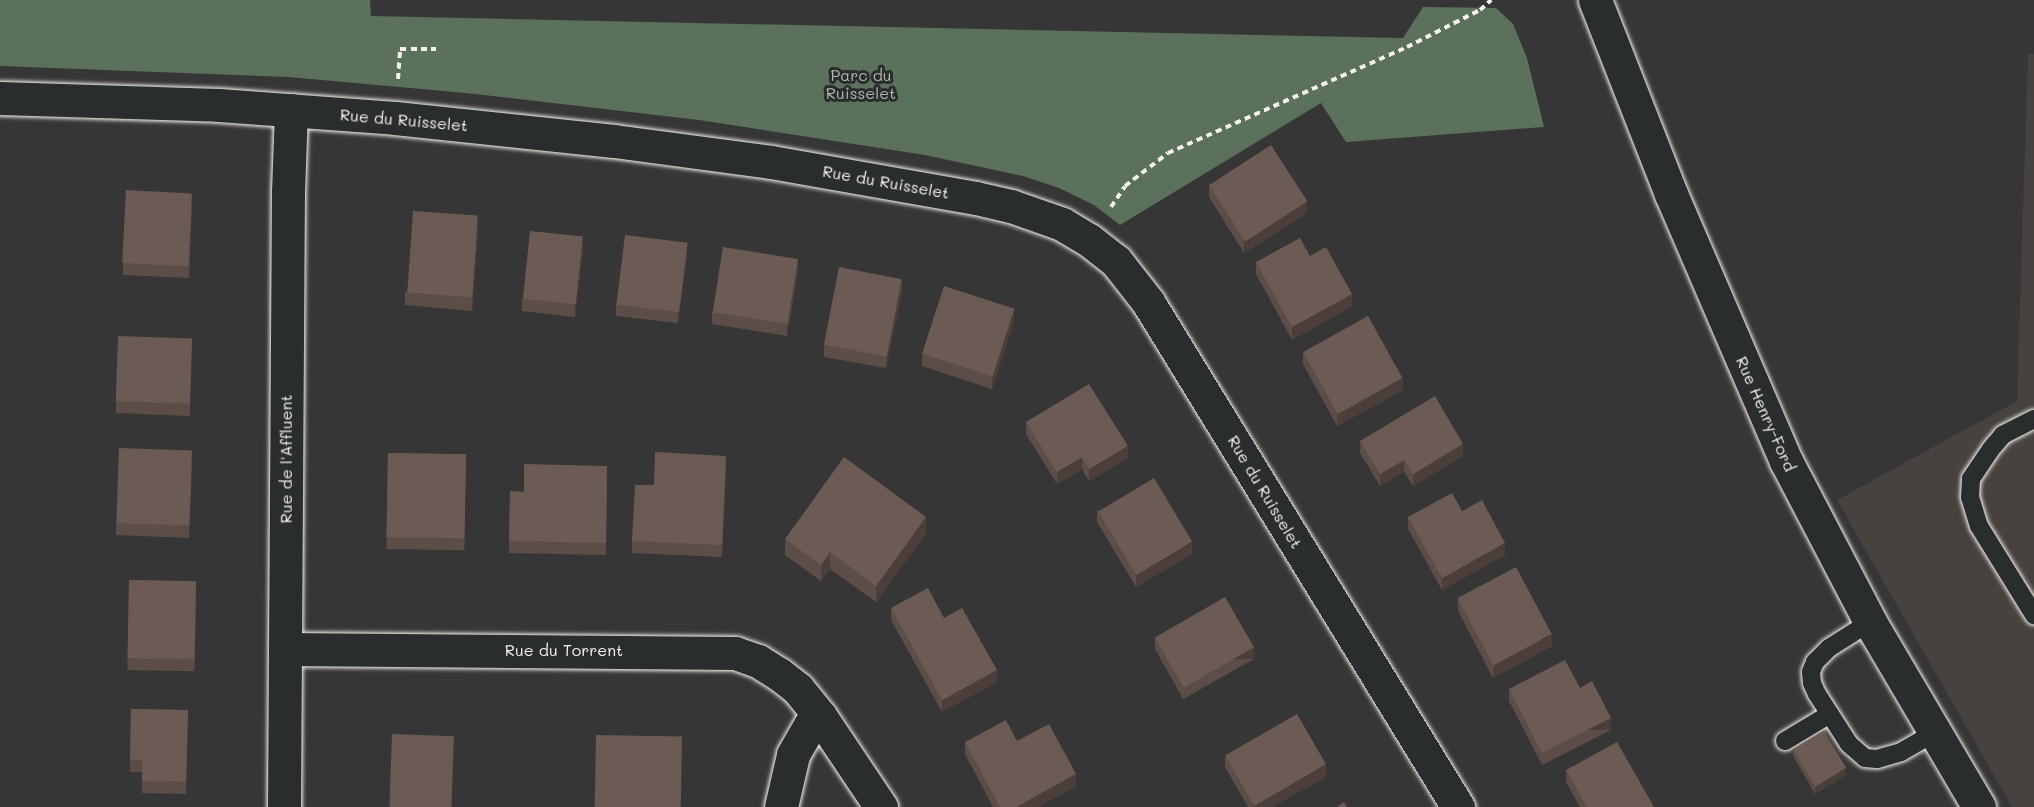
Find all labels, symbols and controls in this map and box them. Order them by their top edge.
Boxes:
park label: Parc du Ruisselet [826,65,896,103]
street label: Rue du Ruisselet [339,105,469,135]
street label: Rue du Ruisselet [821,161,951,203]
street label: Rue Henry-Ford [1732,353,1800,475]
street label: Rue de l'Affluent [276,395,296,523]
street label: Rue du Ruisselet [1224,432,1306,552]
street label: Rue du Torrent [505,640,623,660]

